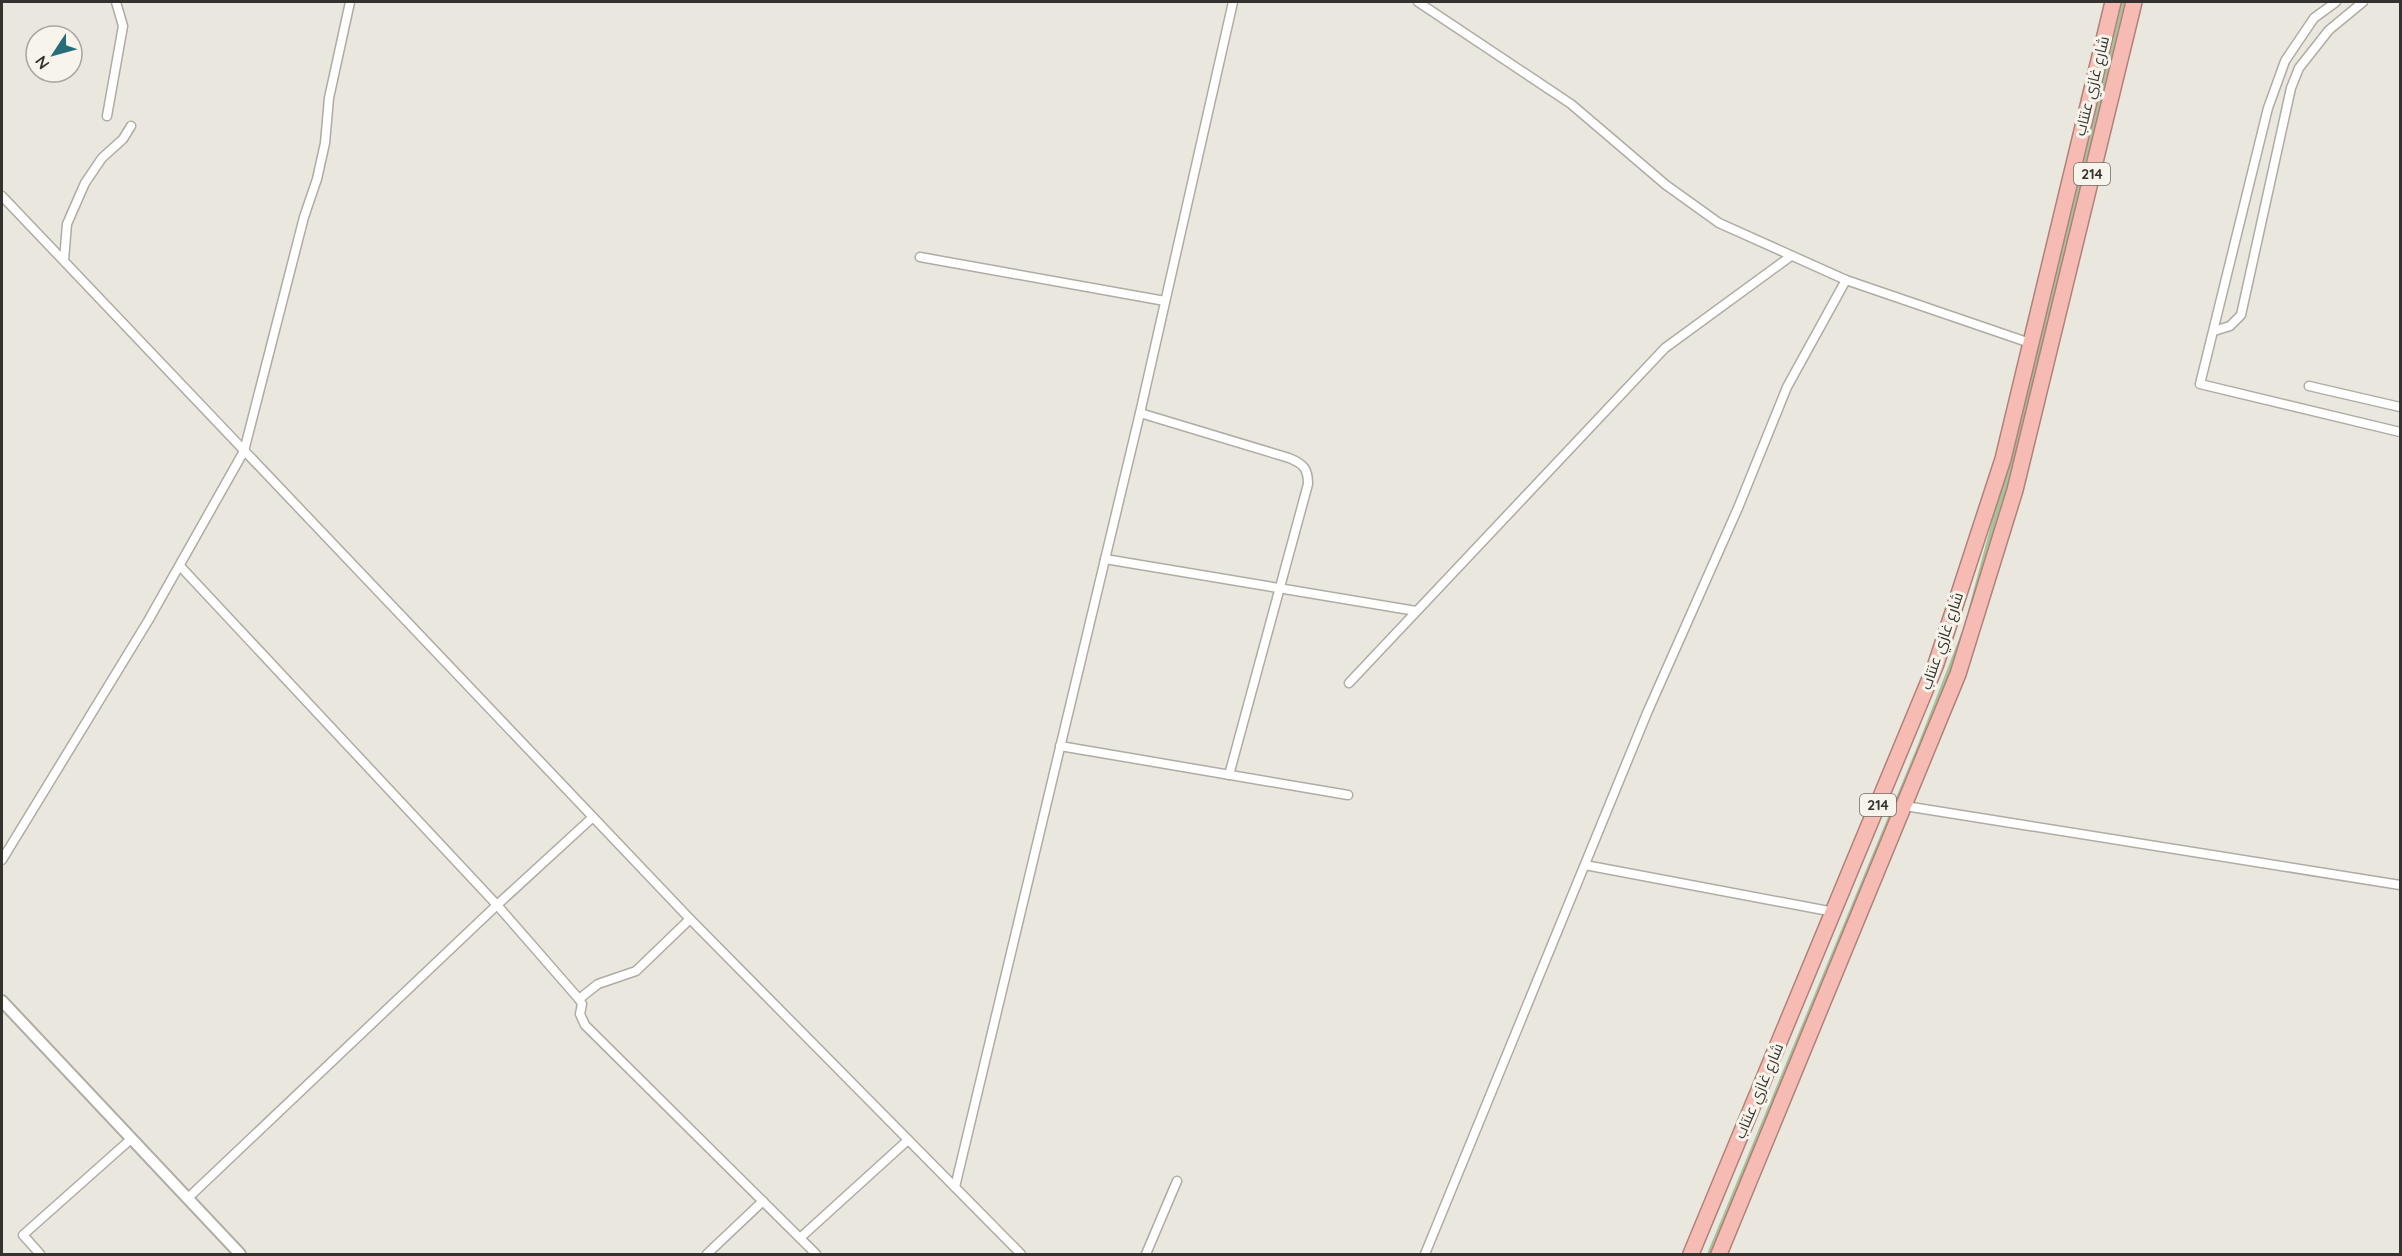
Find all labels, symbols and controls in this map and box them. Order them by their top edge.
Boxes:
north arrow [24,24,84,84]
street label: شارع غازي عنتاب [2070,34,2116,138]
text: N [30,52,53,73]
road number: 214 [2074,163,2110,185]
street label: شارع غازي عنتاب [1916,590,1970,693]
road number: 214 [1860,794,1896,816]
street label: شارع غازي عنتاب [1730,1040,1790,1143]

